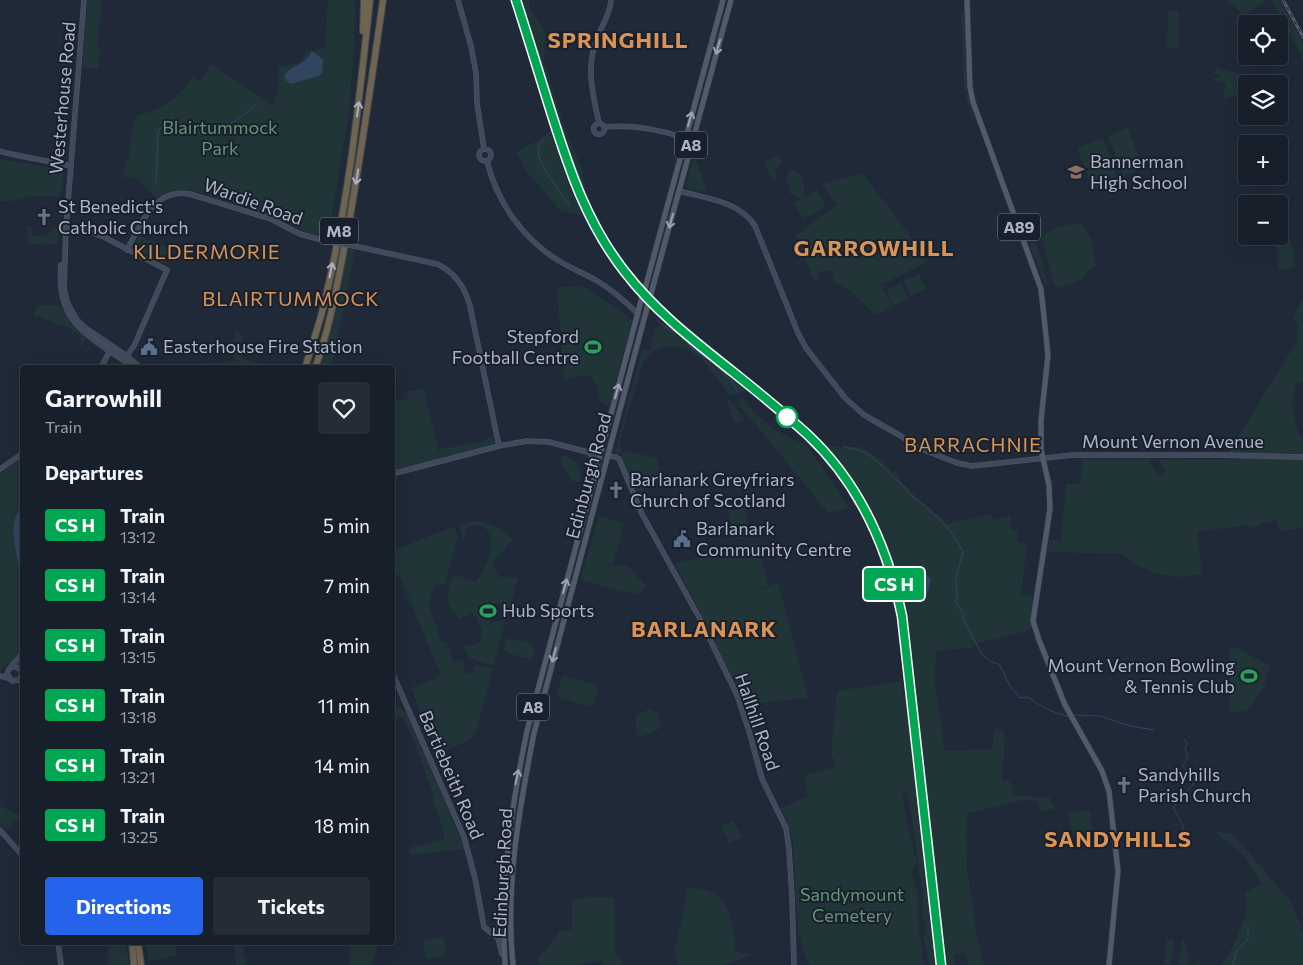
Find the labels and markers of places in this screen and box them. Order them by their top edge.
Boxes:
place label: Bannerman High School [1090,150,1188,193]
school or university icon: Bannerman High School [1066,162,1086,182]
place label: St Benedict's Catholic Church [58,195,189,238]
church icon: St Benedict's Catholic Church [34,207,54,227]
place label: Stepford Football Centre [452,325,579,368]
place label: Easterhouse Fire Station [163,335,362,357]
public building icon: Easterhouse Fire Station [139,337,159,357]
sports icon: Stepford Football Centre [583,337,603,357]
unlabelled marker [776,406,798,428]
place label: Barlanark Greyfriars Church of Scotland [630,468,794,511]
church icon: Barlanark Greyfriars Church of Scotland [606,480,626,500]
place label: Barlanark Community Centre [696,517,852,560]
public building icon: Barlanark Community Centre [672,529,692,549]
place label: Hub Sports [502,599,594,621]
sports icon: Hub Sports [478,601,498,621]
place label: Mount Vernon Bowling & Tennis Club [1048,654,1235,697]
sports icon: Mount Vernon Bowling & Tennis Club [1239,666,1259,686]
place label: Sandyhills Parish Church [1138,763,1251,806]
church icon: Sandyhills Parish Church [1114,775,1134,795]

